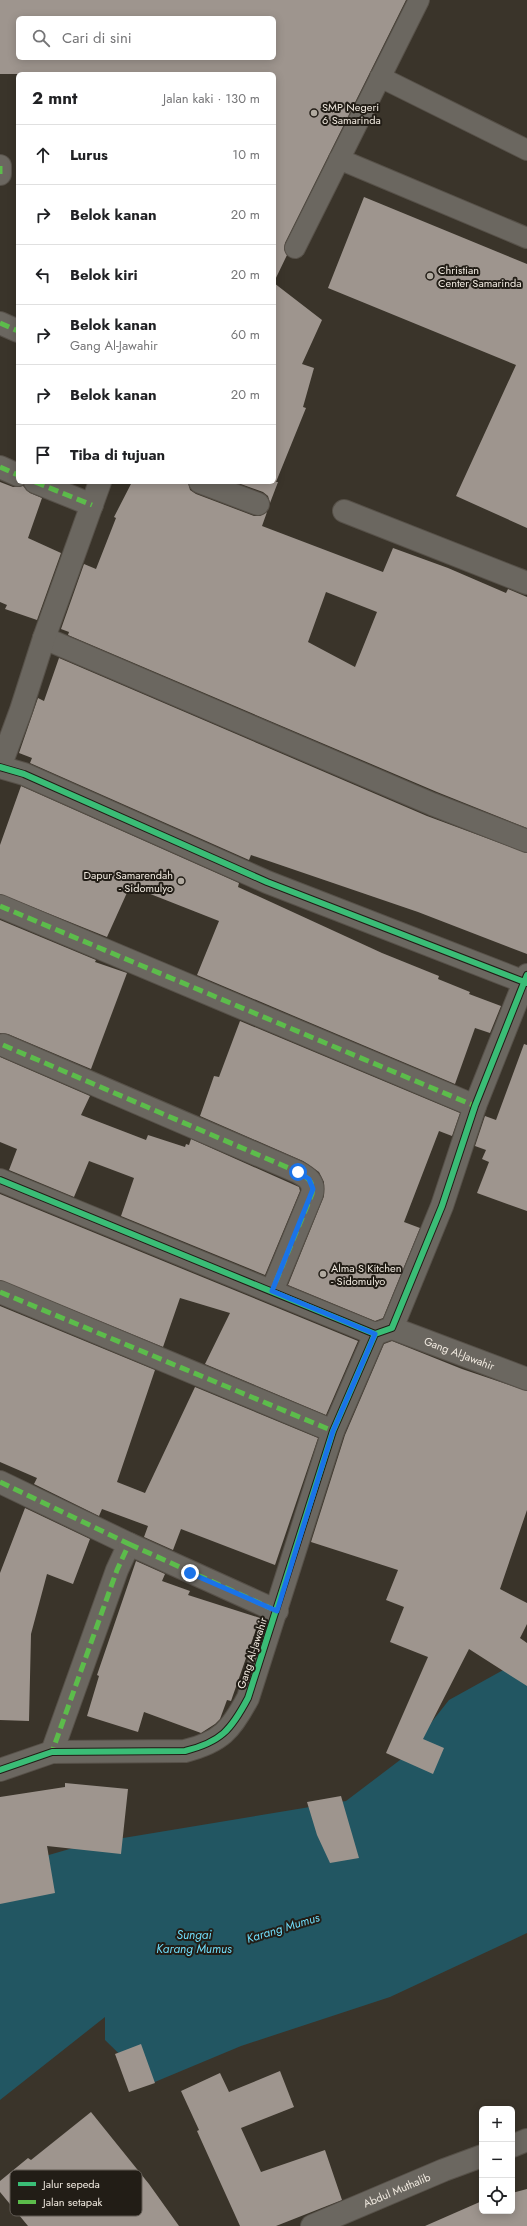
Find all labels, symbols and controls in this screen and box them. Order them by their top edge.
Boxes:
search box [16,16,276,60]
icon: search [30,27,52,49]
text: Cari di sini [62,27,132,49]
text: 2 mnt [32,86,77,110]
text: Jalan kaki · 130 m [163,89,260,108]
place label: SMP Negeri 6 Samarinda [322,99,381,128]
marker: SMP Negeri 6 Samarinda [309,108,319,118]
icon: ahead [32,144,54,166]
text: Lurus [70,144,108,166]
text: 10 m [232,145,260,164]
icon: right [32,204,54,226]
text: Belok kanan [70,204,157,226]
text: 20 m [231,205,260,224]
place label: Christian Center Samarinda [438,262,522,291]
icon: left [32,264,54,286]
text: Belok kiri [70,264,138,286]
text: 20 m [231,265,260,284]
marker: Christian Center Samarinda [425,271,435,281]
text: Belok kanan [70,314,157,336]
icon: right [32,324,54,346]
text: 60 m [231,325,260,344]
text: Gang Al-Jawahir [70,336,158,355]
icon: right [32,384,54,406]
text: Belok kanan [70,384,157,406]
text: 20 m [231,385,260,404]
icon: arrive [32,444,54,466]
text: Tiba di tujuan [70,444,165,466]
place label: Dapur Samarendah - Sidomulyo [84,867,173,896]
marker: Dapur Samarendah - Sidomulyo [176,876,186,886]
route start [289,1163,307,1181]
place label: Alma S Kitchen - Sidomulyo [331,1260,401,1289]
marker: Alma S Kitchen - Sidomulyo [318,1269,328,1279]
street label: Gang Al-Jawahir [422,1333,497,1374]
route end [181,1564,199,1582]
street label: Gang Al-Jawahir [233,1615,271,1691]
water label: Karang Mumus [244,1908,322,1948]
water label: Sungai Karang Mumus [156,1926,232,1958]
map controls [479,2106,515,2214]
button: + [479,2106,515,2142]
button: − [479,2142,515,2178]
street label: Abdul Muthalib [361,2169,433,2211]
legend [10,2170,142,2216]
text: Jalur sepeda [41,2176,100,2192]
button: locate [479,2178,515,2214]
text: Jalan setapak [41,2194,102,2210]

